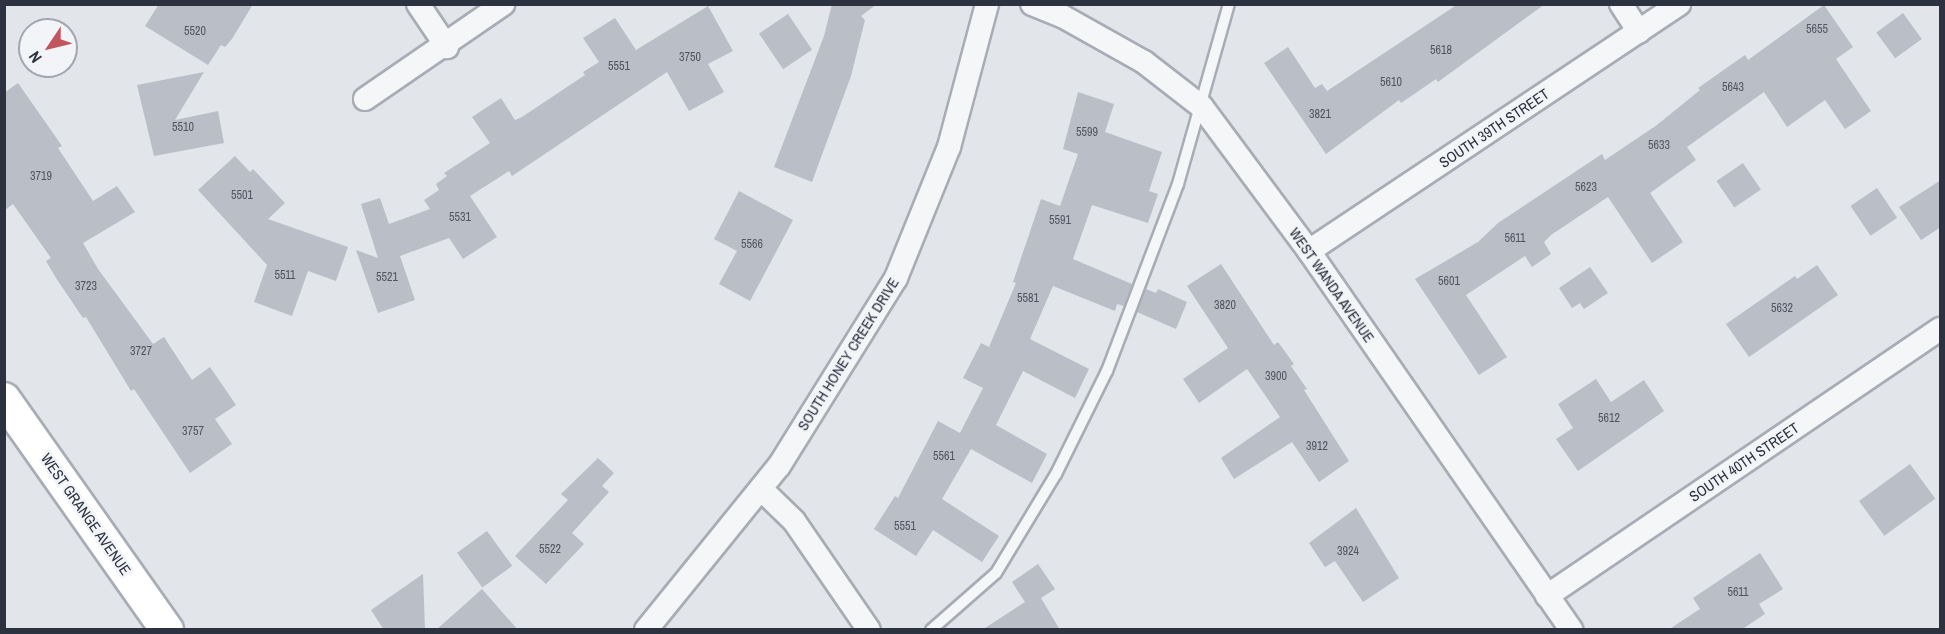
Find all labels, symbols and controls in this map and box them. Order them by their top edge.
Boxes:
north arrow [18,18,78,78]
house number: 5655 [1806,23,1828,37]
house number: 5520 [184,25,206,39]
house number: 5618 [1430,44,1452,58]
text: N [23,47,47,67]
house number: 3750 [679,51,701,65]
house number: 5551 [608,60,630,74]
house number: 5610 [1380,76,1402,90]
house number: 5643 [1722,81,1744,95]
street label: SOUTH 39TH STREET [1436,85,1552,171]
house number: 3821 [1309,108,1331,122]
house number: 5510 [172,121,194,135]
house number: 5599 [1076,126,1098,140]
house number: 5633 [1648,139,1670,153]
house number: 3719 [30,170,52,184]
house number: 5623 [1575,181,1597,195]
house number: 5501 [231,189,253,203]
house number: 5531 [449,211,471,225]
house number: 5591 [1049,214,1071,228]
street label: WEST WANDA AVENUE [1285,224,1379,346]
house number: 5611 [1504,232,1526,246]
house number: 5566 [741,238,763,252]
house number: 5511 [274,269,296,283]
house number: 5521 [376,271,398,285]
street label: SOUTH HONEY CREEK DRIVE [793,274,903,434]
house number: 5601 [1438,275,1460,289]
house number: 3723 [75,280,97,294]
house number: 5581 [1017,292,1039,306]
house number: 3820 [1214,299,1236,313]
house number: 5632 [1771,302,1793,316]
house number: 3727 [130,345,152,359]
house number: 3900 [1265,370,1287,384]
house number: 5612 [1598,412,1620,426]
street label: SOUTH 40TH STREET [1686,419,1802,505]
house number: 3757 [182,425,204,439]
house number: 3912 [1306,440,1328,454]
street label: WEST GRANGE AVENUE [37,449,135,579]
house number: 5561 [933,450,955,464]
house number: 5551 [894,520,916,534]
house number: 5522 [539,543,561,557]
house number: 3924 [1337,545,1359,559]
house number: 5611 [1727,586,1749,600]

